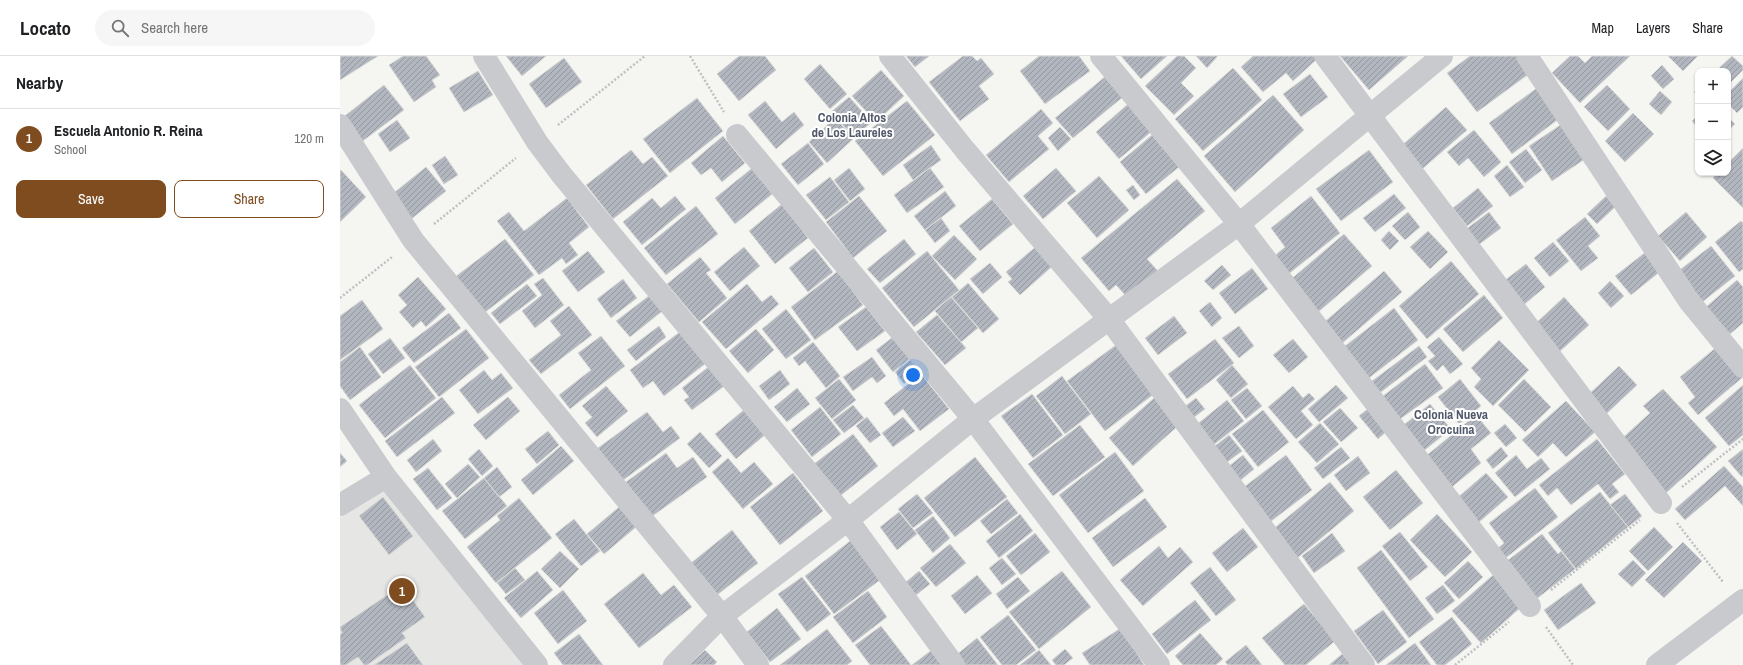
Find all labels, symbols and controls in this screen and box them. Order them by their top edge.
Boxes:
search box [95,10,375,46]
text: Locato [20,15,71,41]
icon: search [109,17,131,39]
text: Search here [141,17,208,38]
text: Map [1592,19,1614,37]
text: Layers [1636,19,1670,37]
text: Share [1692,19,1723,37]
map controls [1695,68,1731,176]
button: + [1695,68,1731,104]
text: Nearby [16,71,63,94]
button: − [1695,104,1731,140]
district label: Colonia Altos de Los Laureles [811,109,893,141]
text: Escuela Antonio R. Reina [54,120,203,141]
text: 1 [26,130,32,147]
text: 120 m [294,130,324,147]
button: layers [1695,140,1731,176]
text: School [54,141,87,158]
button: Save [16,180,166,218]
button: Share [174,180,324,218]
your location [903,365,923,385]
district label: Colonia Nueva Orocuina [1414,406,1488,438]
pin: 1 [389,576,415,606]

